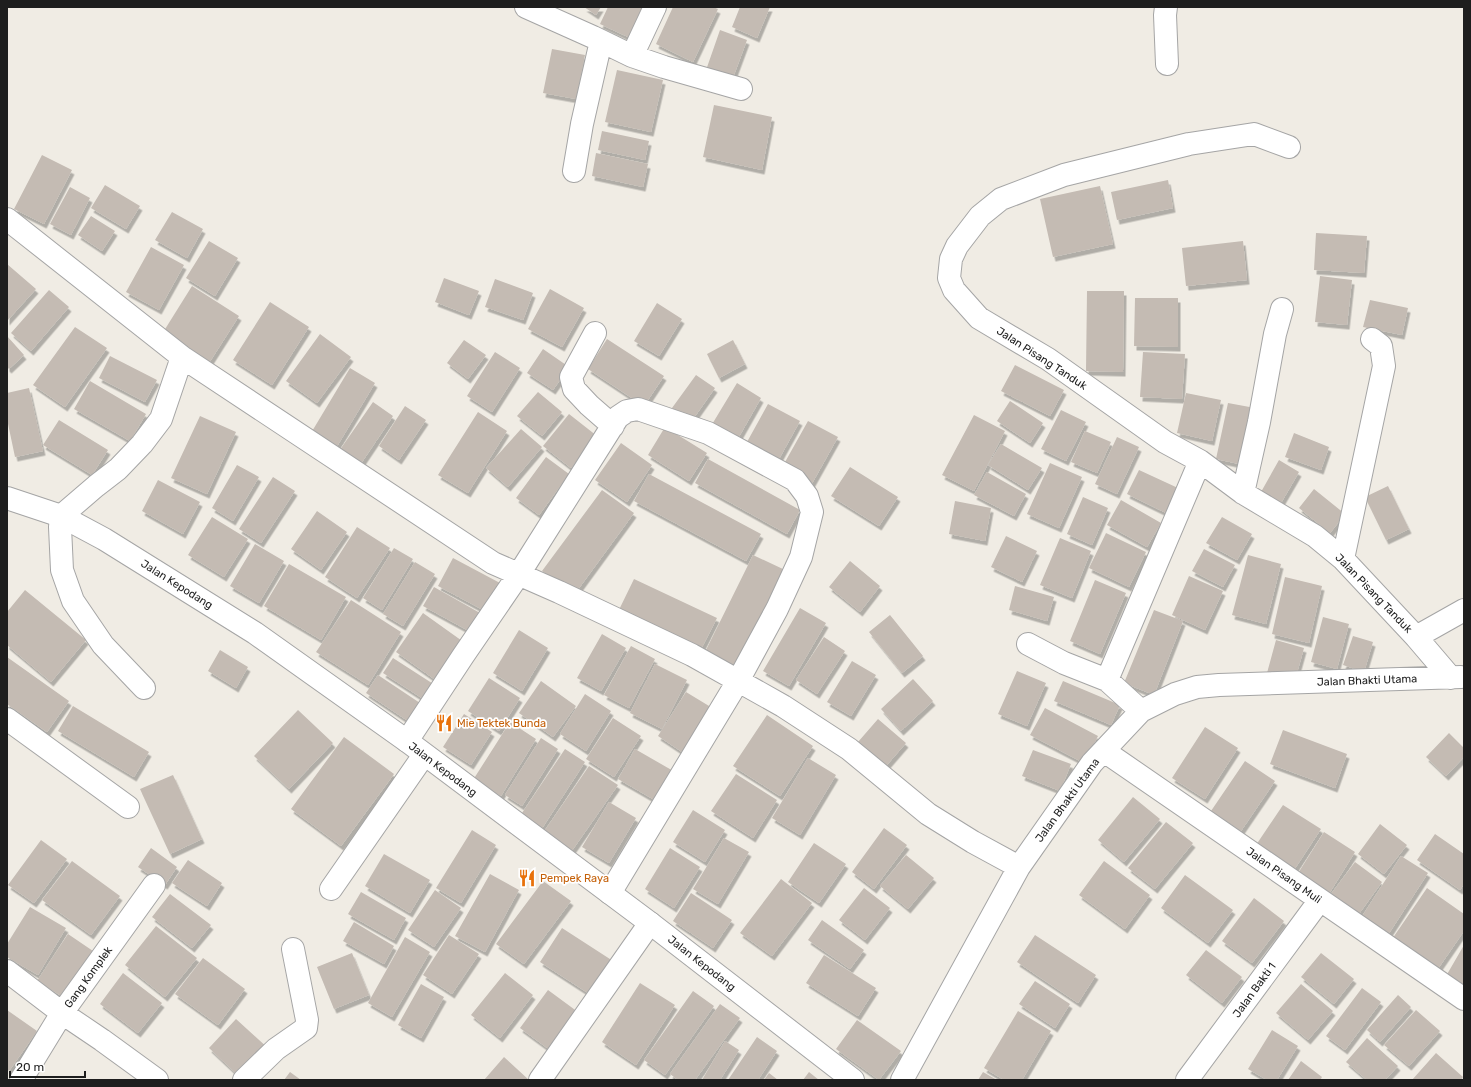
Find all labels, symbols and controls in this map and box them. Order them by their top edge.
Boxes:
street label: Jalan Pisang Tanduk [994,324,1090,393]
street label: Jalan Pisang Tanduk [1332,551,1415,636]
street label: Jalan Kepodang [138,557,215,612]
street label: Jalan Bhakti Utama [1317,672,1417,689]
restaurant icon: Mie Tektek Bunda [434,713,454,733]
place label: Mie Tektek Bunda [457,717,546,730]
street label: Jalan Kepodang [406,739,479,799]
street label: Jalan Bhakti Utama [1033,756,1102,845]
street label: Jalan Pisang Muli [1243,845,1324,906]
restaurant icon: Pempek Raya [517,868,537,888]
place label: Pempek Raya [540,872,609,885]
street label: Jalan Kepodang [665,933,738,994]
street label: Gang Komplek [62,944,115,1011]
street label: Jalan Bakti 1 [1230,960,1279,1020]
scale bar [10,1053,85,1079]
text: 20 m [16,1060,44,1074]

